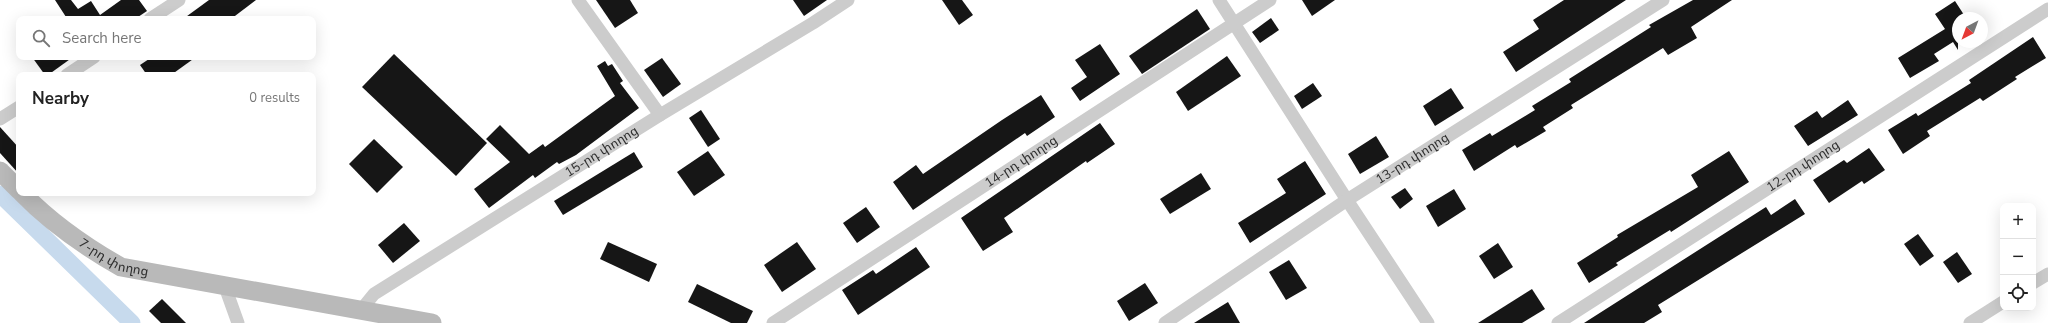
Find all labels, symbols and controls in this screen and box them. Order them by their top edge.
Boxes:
north arrow [1952,12,1988,48]
search box [16,16,316,60]
icon: search [30,27,52,49]
text: Search here [62,28,142,48]
text: Nearby [32,87,89,110]
text: 0 results [249,89,300,107]
street label: 15-րդ փողոց [561,122,642,181]
street label: 13-րդ փողոց [1372,129,1452,189]
street label: 14-րդ փողոց [981,131,1061,192]
street label: 12-րդ փողոց [1763,136,1843,196]
map controls [2000,203,2036,311]
button: + [2000,203,2036,239]
street label: 7-րդ փողոց [75,234,150,281]
button: − [2000,239,2036,275]
button: locate [2000,275,2036,311]

